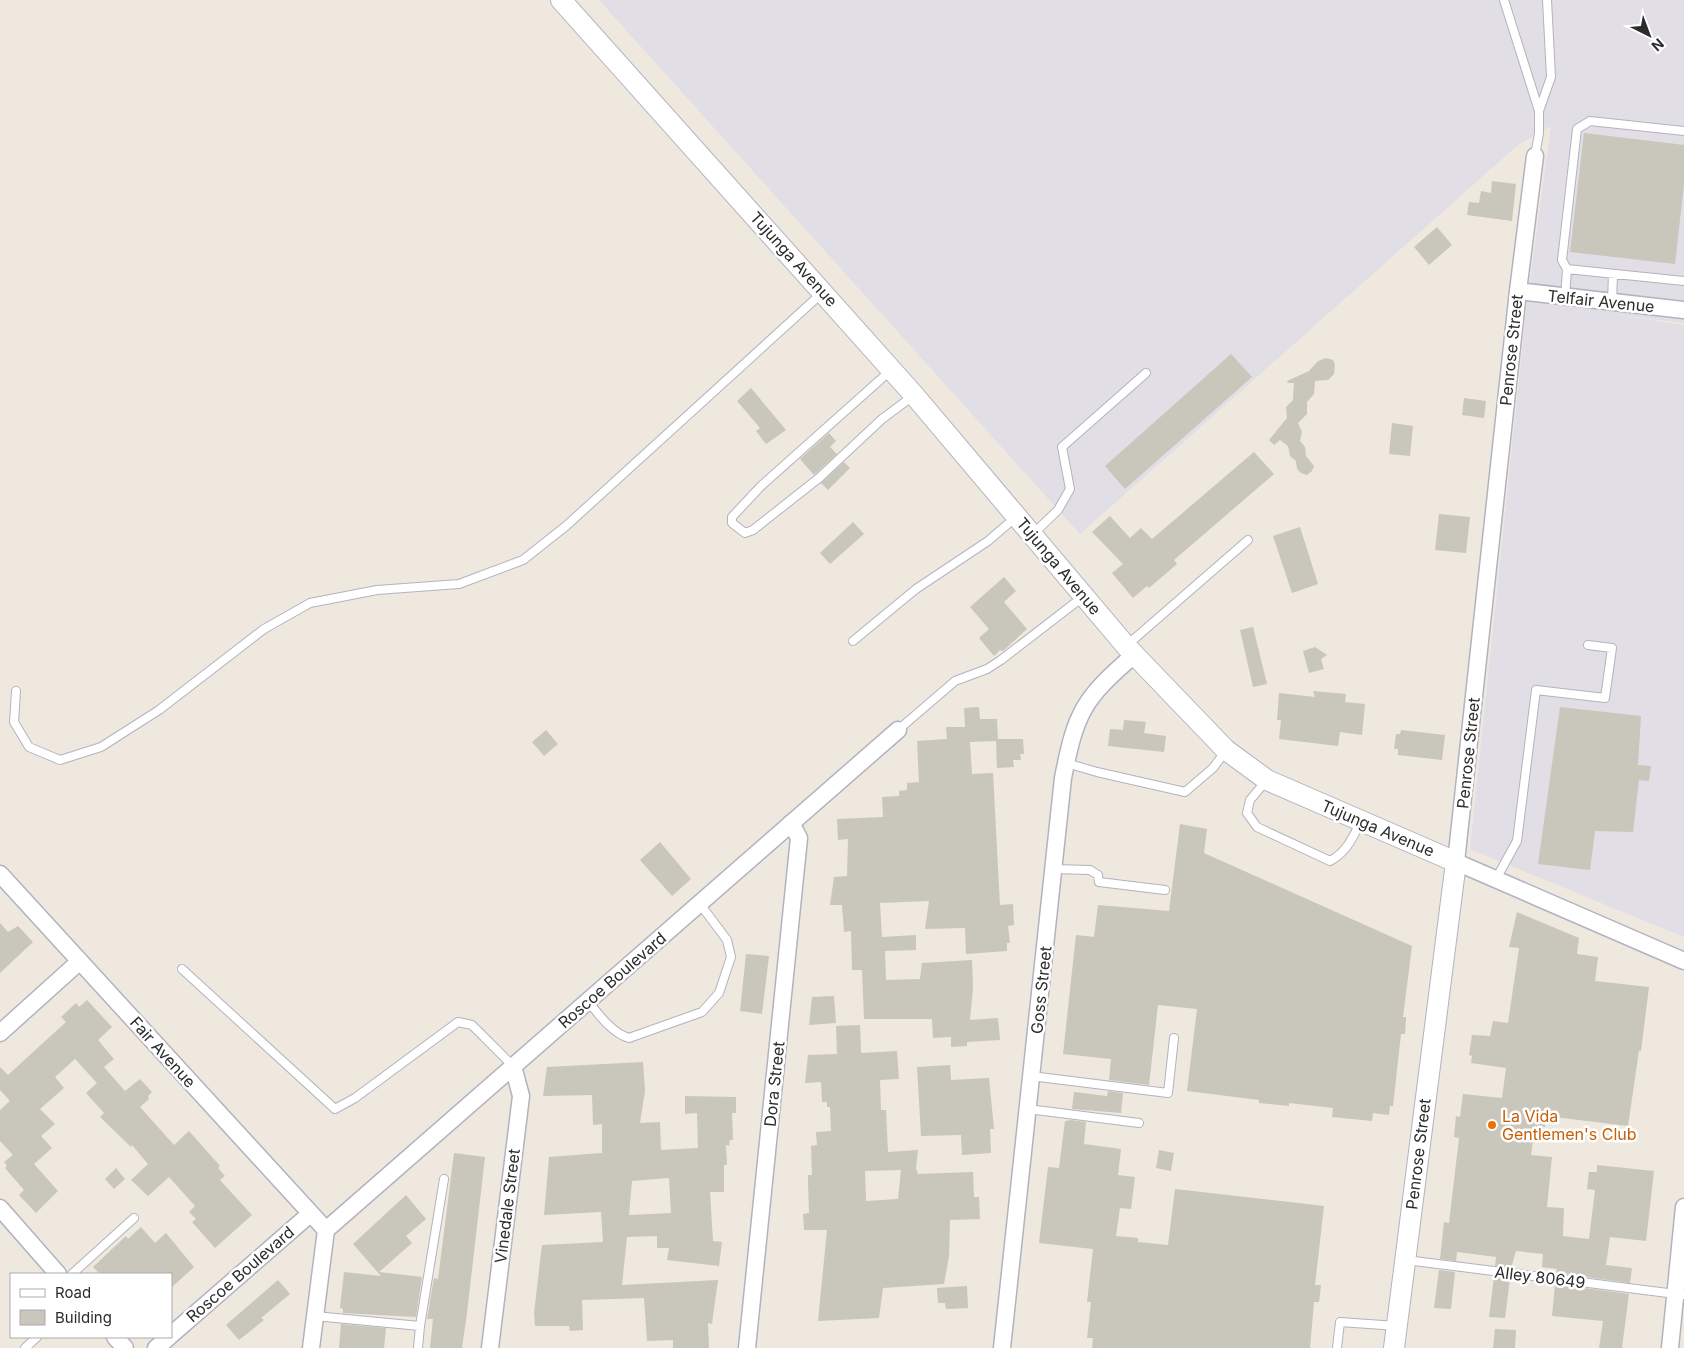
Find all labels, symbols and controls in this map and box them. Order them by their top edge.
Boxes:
north arrow [1624,10,1674,60]
text: N [1648,35,1668,55]
street label: Tujunga Avenue [746,207,842,311]
street label: Telfair Avenue [1546,285,1656,317]
street label: Penrose Street [1495,293,1527,407]
street label: Tujunga Avenue [1012,513,1106,619]
street label: Penrose Street [1452,696,1484,810]
street label: Tujunga Avenue [1318,795,1438,861]
street label: Roscoe Boulevard [554,928,670,1032]
street label: Goss Street [1026,945,1056,1035]
street label: Fair Avenue [126,1012,200,1092]
street label: Dora Street [760,1040,788,1128]
street label: Penrose Street [1401,1097,1435,1211]
place label: La Vida Gentlemen's Club [1502,1106,1637,1144]
marker: La Vida Gentlemen's Club [1486,1119,1498,1131]
street label: Vinedale Street [490,1148,524,1264]
street label: Roscoe Boulevard [182,1222,298,1326]
street label: Alley 80649 [1493,1262,1587,1292]
legend [10,1273,172,1338]
text: Road [55,1283,91,1302]
text: Building [55,1308,112,1327]

